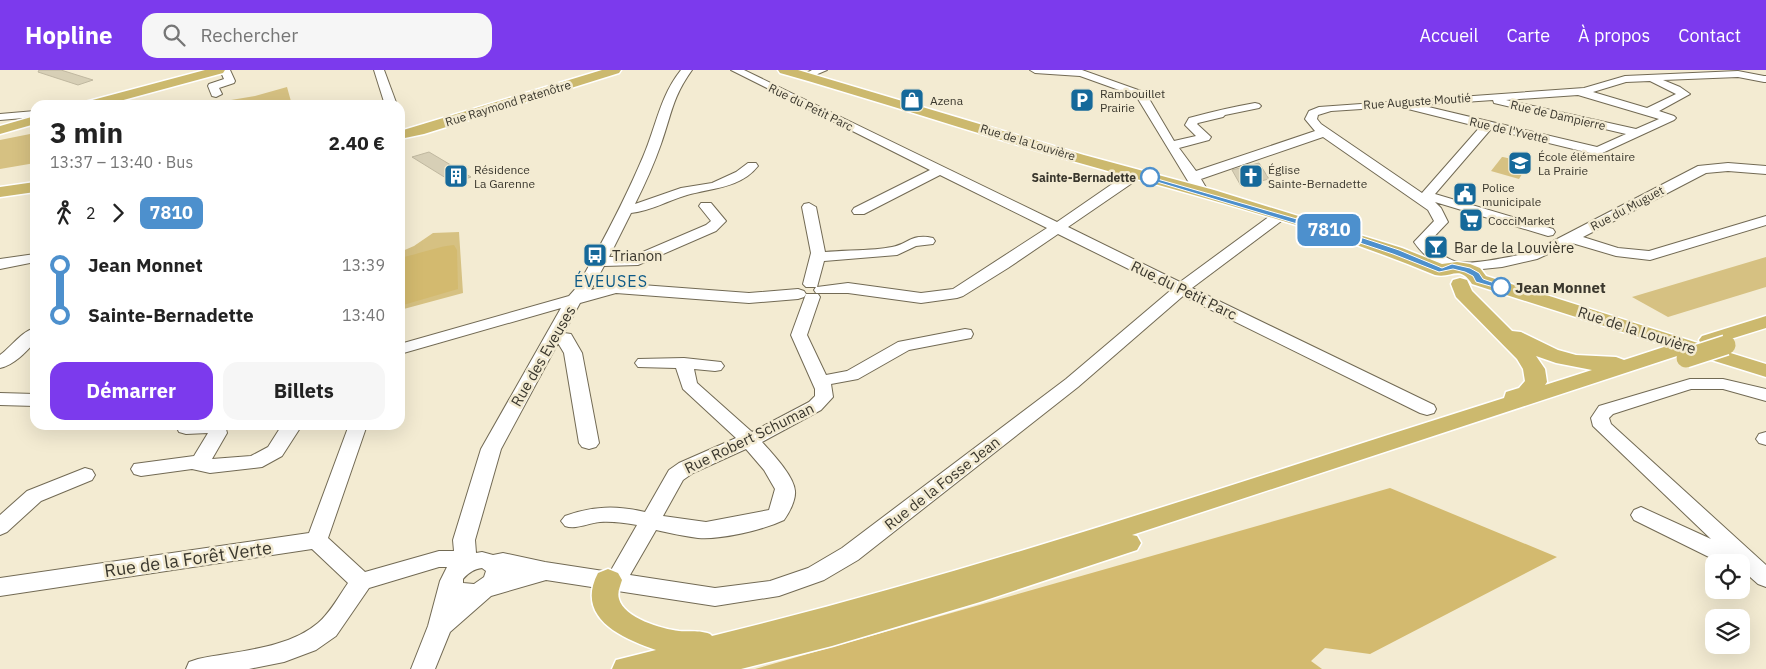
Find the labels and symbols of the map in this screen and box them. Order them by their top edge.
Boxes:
street label: Rue Raymond Patenôtre [443,77,573,129]
street label: Rue du Petit Parc [766,80,856,134]
place label: Rambouillet Prairie [1100,86,1165,115]
shop icon: Azena [899,87,925,113]
parking icon: Rambouillet Prairie [1069,87,1095,113]
street label: Rue Auguste Moutié [1363,90,1472,112]
place label: Azena [930,93,964,108]
street label: Rue de Dampierre [1509,97,1607,133]
street label: Rue de l'Yvette [1468,114,1550,146]
street label: Rue de la Louvière [979,120,1078,164]
place label: École élémentaire La Prairie [1538,149,1636,178]
school or university icon: École élémentaire La Prairie [1507,150,1533,176]
place label: Résidence La Garenne [474,162,536,191]
place label: Église Sainte-Bernadette [1268,162,1368,191]
building icon: Résidence La Garenne [443,163,469,189]
church icon: Église Sainte-Bernadette [1238,163,1264,189]
marker: Sainte-Bernadette [1140,167,1160,187]
place label: Sainte-Bernadette [1031,170,1136,185]
place label: Police municipale [1482,180,1542,209]
public building icon: Police municipale [1452,181,1478,207]
street label: Rue du Muguet [1588,182,1666,234]
supermarket icon: CocciMarket [1458,207,1484,233]
place label: CocciMarket [1488,213,1555,228]
line badge: 7810 [1294,214,1364,246]
bar icon: Bar de la Louvière [1423,234,1449,260]
place label: Bar de la Louvière [1454,238,1574,257]
bus stop icon: Trianon [582,242,608,268]
place label: Trianon [612,246,663,265]
street label: Rue du Petit Parc [1128,256,1240,324]
district label: ÉVEUSES [574,270,648,291]
marker: Jean Monnet [1491,277,1511,297]
place label: Jean Monnet [1515,278,1606,297]
street label: Rue des Eveuses [506,302,580,410]
street label: Rue de la Louvière [1575,302,1699,358]
street label: Rue Robert Schuman [681,398,817,478]
street label: Rue de la Fosse Jean [881,432,1003,534]
street label: Rue de la Forêt Verte [103,536,273,582]

